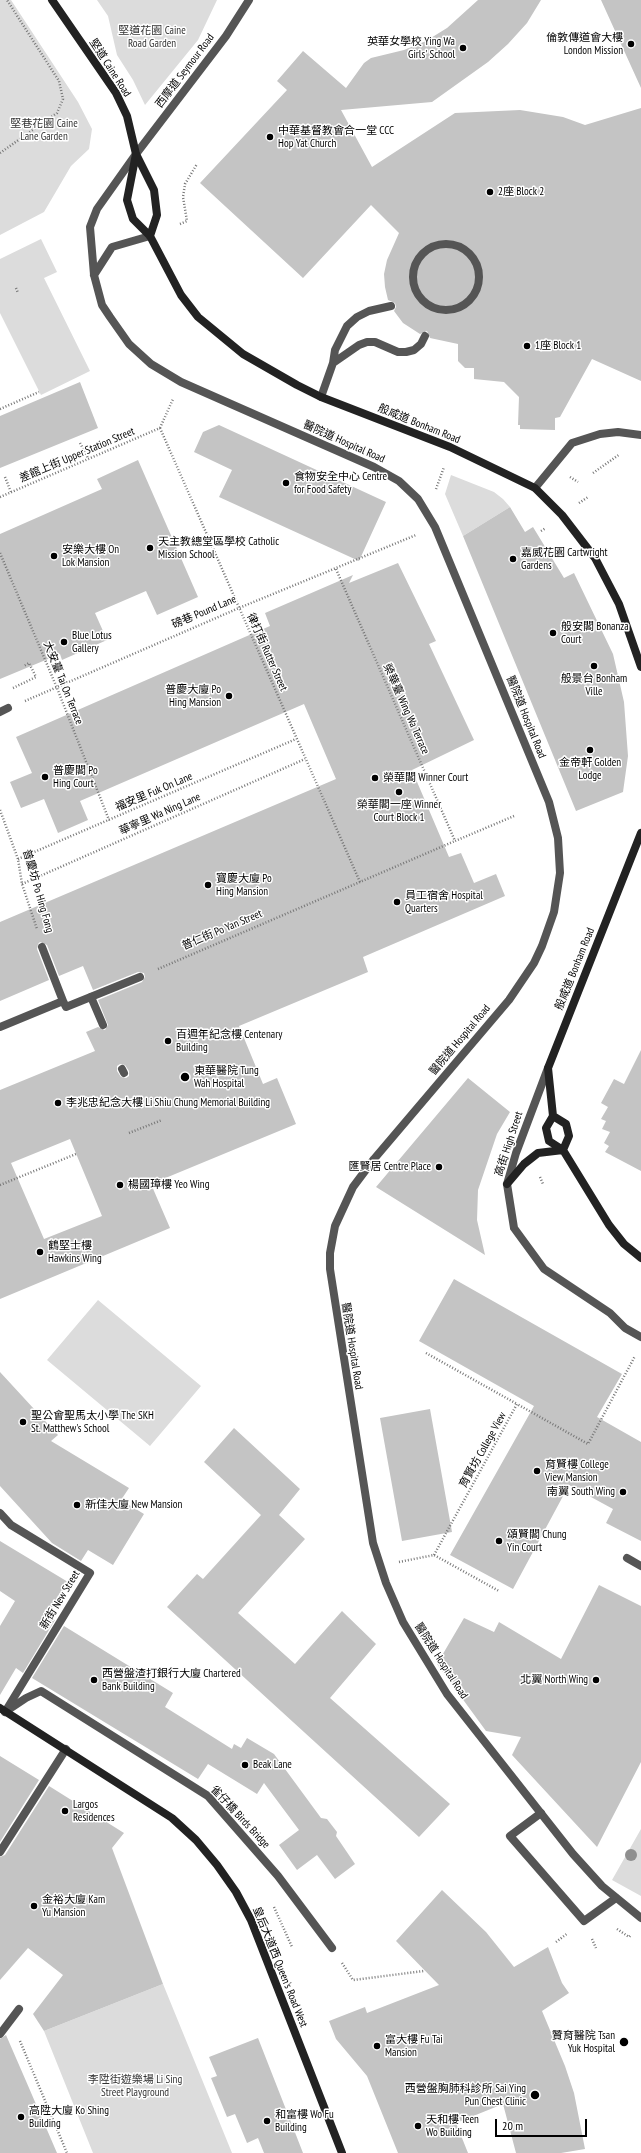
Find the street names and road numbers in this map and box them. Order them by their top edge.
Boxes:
street label: 西摩道 Seymour Road [153,31,217,111]
street label: 堅道 Caine Road [86,37,134,99]
street label: 般咸道 Bonham Road [376,401,462,447]
street label: 醫院道 Hospital Road [301,418,387,466]
street label: 差館上街 Upper Station Street [17,425,137,485]
street label: 磅巷 Pound Lane [170,593,238,631]
street label: 律打街 Rutter Street [244,611,290,693]
street label: 大安臺 Tai On Terrace [40,639,86,727]
street label: 榮華臺 Wing Wa Terrace [380,662,432,756]
street label: 醫院道 Hospital Road [503,674,549,760]
street label: 福安里 Fuk On Lane [113,770,195,814]
street label: 華寧里 Wa Ning Lane [117,790,203,838]
street label: 普慶坊 Po Hing Fong [20,848,56,934]
street label: 普仁街 Po Yan Street [180,907,264,953]
street label: 般咸道 Bonham Road [552,926,598,1012]
street label: 醫院道 Hospital Road [427,1002,493,1078]
street label: 高街 High Street [492,1110,526,1178]
street label: 醫院道 Hospital Road [339,1302,365,1390]
street label: 育賢坊 College View [457,1410,509,1490]
street label: 新街 New Street [37,1568,83,1632]
street label: 醫院道 Hospital Road [412,1621,470,1701]
street label: 雀仔橋 Birds Bridge [207,1783,273,1851]
street label: 皇后大道西 Queen's Road West [250,1905,310,2029]

